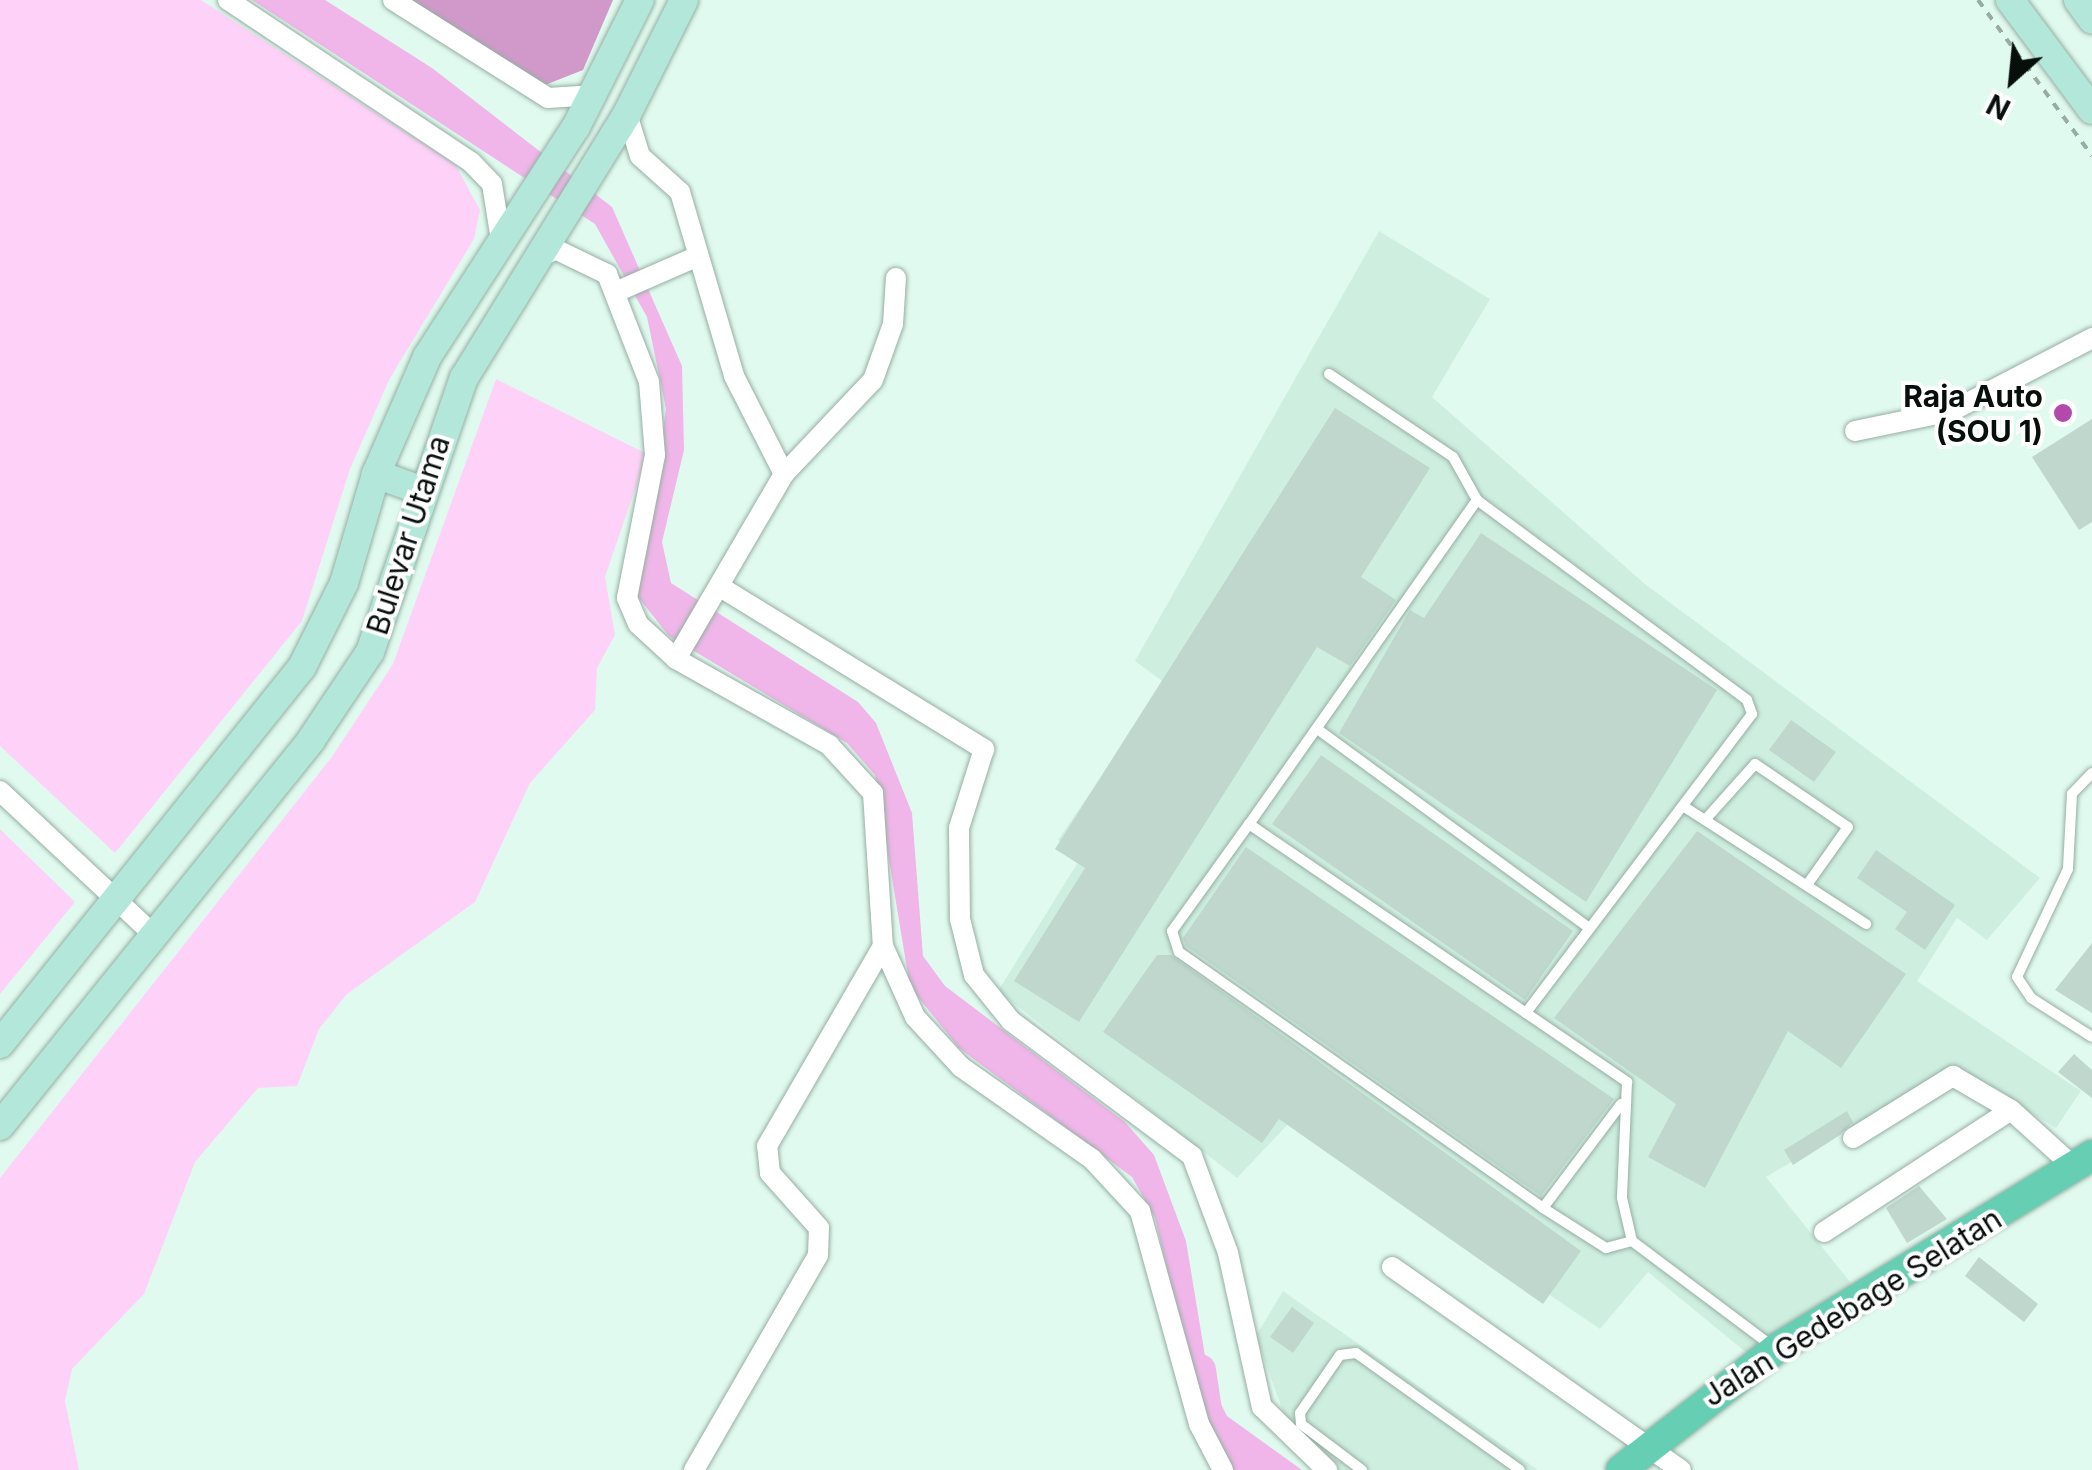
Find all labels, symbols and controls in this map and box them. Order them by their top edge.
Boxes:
north arrow [1962,30,2062,130]
text: N [1981,87,2016,127]
place label: Raja Auto (SOU 1) [1903,378,2043,448]
marker: Raja Auto (SOU 1) [2052,402,2074,424]
street label: Bulevar Utama [359,431,457,639]
street label: Jalan Gedebage Selatan [1696,1200,2008,1414]

